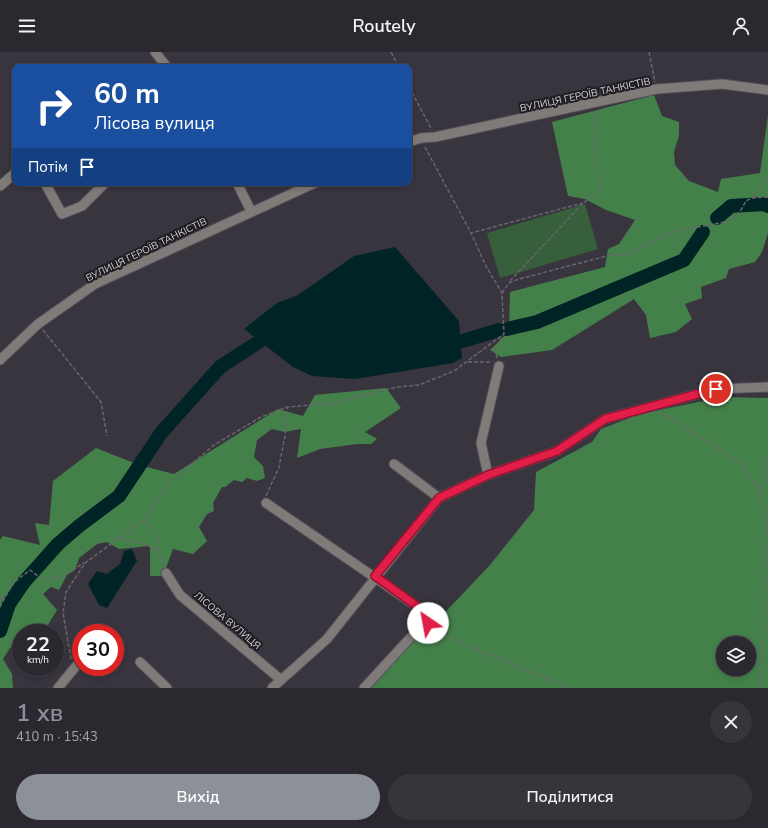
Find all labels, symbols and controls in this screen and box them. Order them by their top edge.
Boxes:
text: Routely [352,14,416,38]
icon: menu [16,15,38,37]
icon: person [730,15,752,37]
street label: ВУЛИЦЯ ГЕРОЇВ ТАНКІСТІВ [519,74,652,116]
text: 60 m [94,75,160,113]
icon: right [28,80,80,132]
text: Лісова вулиця [94,111,215,135]
icon: arrive [76,156,98,178]
text: Потім [28,157,68,177]
street label: ВУЛИЦЯ ГЕРОЇВ ТАНКІСТІВ [84,214,209,285]
pin [699,372,733,406]
icon: arrive [705,378,727,400]
street label: ЛІСОВА ВУЛИЦЯ [191,589,264,653]
position arrow [407,602,449,644]
speed limit sign: 30 [72,624,124,676]
text: 22 [26,631,50,658]
map controls [716,636,756,676]
button: layers [716,636,756,676]
text: km/h [27,653,49,667]
text: 1 хв [16,697,63,729]
button: close [710,701,752,743]
text: 410 m · 15:43 [16,728,98,746]
button: Вихід [16,774,380,820]
button: Поділитися [388,774,752,820]

